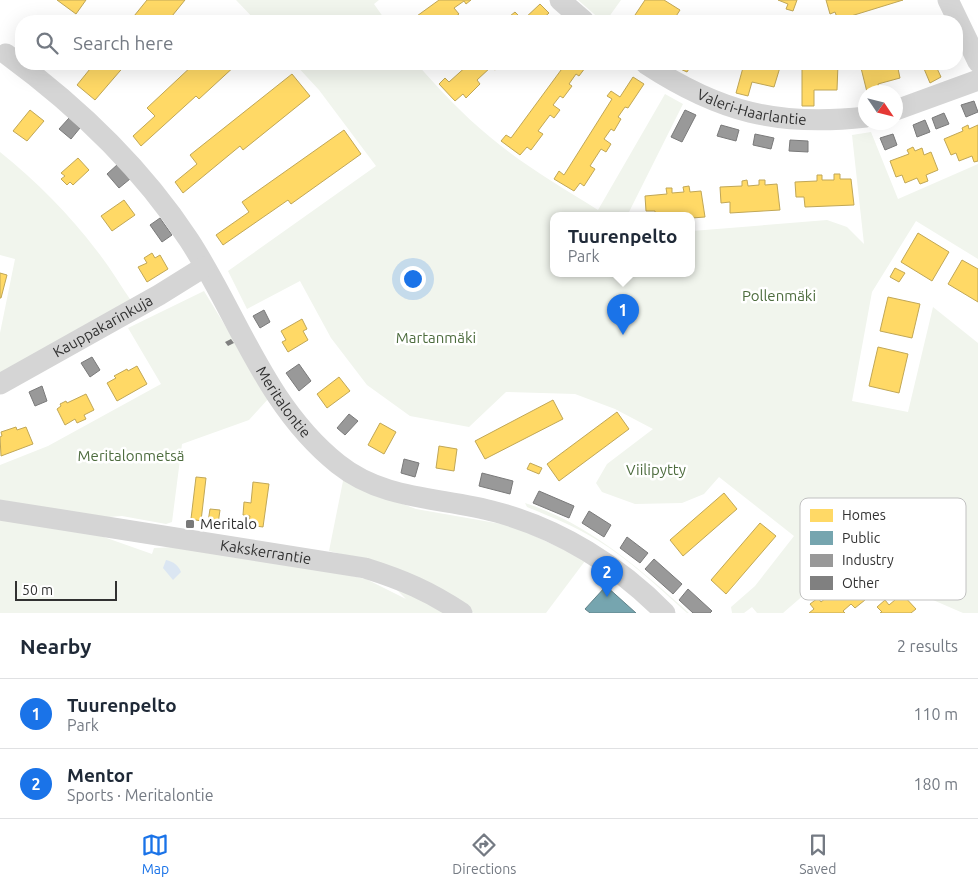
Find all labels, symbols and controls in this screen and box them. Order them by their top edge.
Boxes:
search box [15,15,963,70]
icon: search [33,29,61,57]
text: Search here [73,32,173,54]
street label: Valeri-Haarlantie [695,85,807,128]
north arrow [858,85,903,130]
popup [550,212,695,277]
text: Tuurenpelto [568,225,677,247]
text: Park [568,247,599,265]
your location [400,266,426,292]
park label: Pollenmäki [742,287,816,304]
street label: Kauppakarinkuja [50,291,155,361]
pin: 1 [607,294,639,335]
park label: Martanmäki [396,329,476,346]
street label: Meritalontie [253,363,315,441]
park label: Meritalonmetsä [78,447,184,464]
park label: Viilipytty [626,461,686,478]
legend [800,498,966,600]
text: Homes [842,507,886,523]
place label: Meritalo [200,515,257,532]
marker: Meritalo [184,518,196,530]
text: Public [842,530,881,546]
street label: Kakskerrantie [219,536,313,567]
text: Industry [842,552,894,568]
pin: 2 [591,556,623,597]
text: Other [842,575,880,591]
scale bar [15,578,118,601]
text: 50 m [22,582,53,598]
text: Nearby [20,634,91,658]
text: 2 results [897,637,958,655]
text: Tuurenpelto [67,694,177,716]
text: 1 [31,705,41,723]
text: 110 m [913,705,958,723]
text: Park [67,716,99,734]
text: Mentor [67,764,133,786]
text: 2 [31,775,41,793]
text: 180 m [913,775,958,793]
text: Sports · Meritalontie [67,786,214,804]
tab: Map [141,831,169,877]
tab: Directions [452,831,516,877]
tab: Saved [799,831,837,877]

